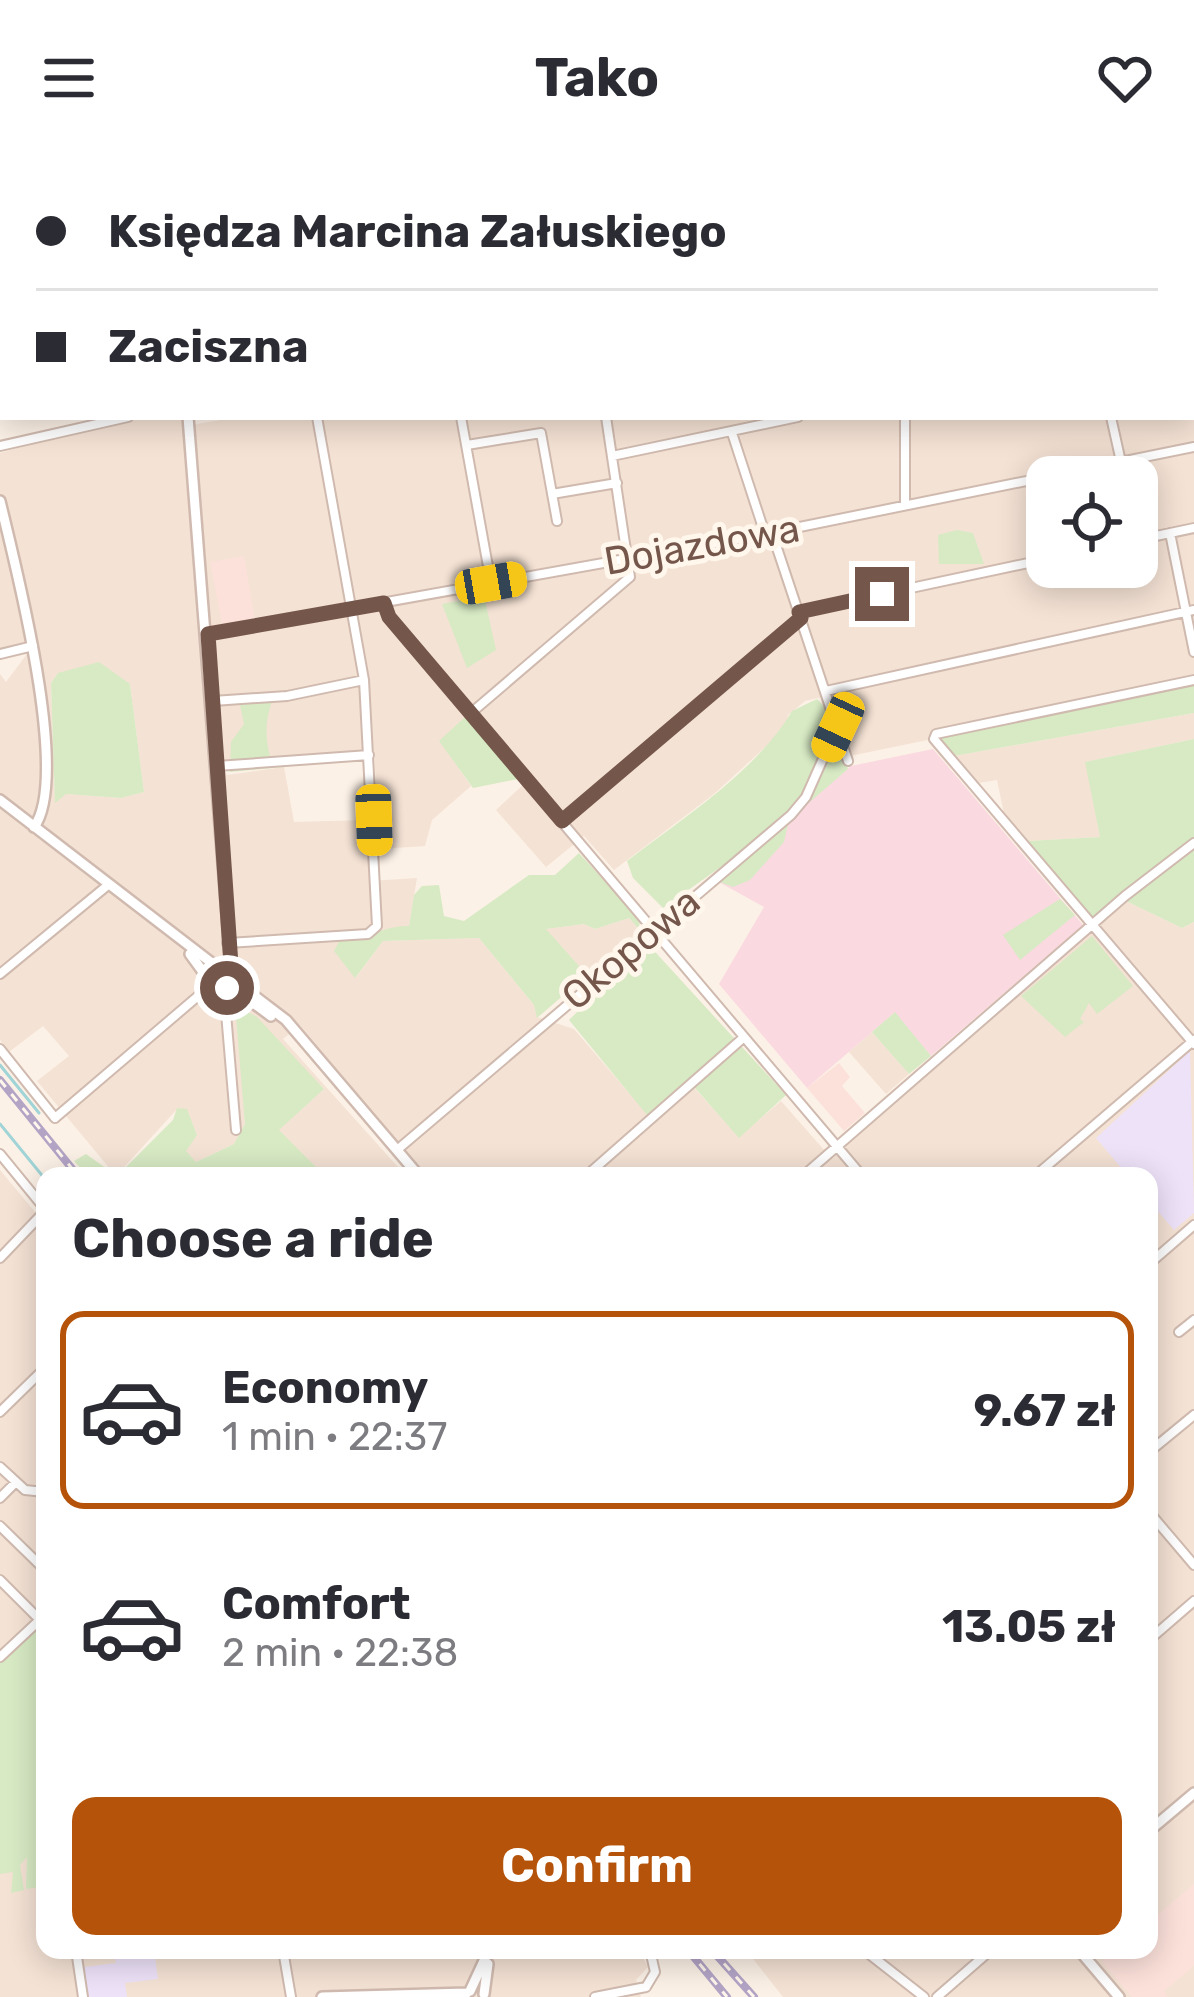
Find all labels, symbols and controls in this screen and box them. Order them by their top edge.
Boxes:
icon: menu [36,45,102,111]
icon: heart [1092,45,1158,111]
text: Tako [535,46,659,110]
text: Księdza Marcina Załuskiego [108,205,727,258]
text: Zaciszna [108,320,308,373]
map controls [1026,456,1158,588]
button: locate [1026,456,1158,588]
street label: Dojazdowa [601,505,803,585]
car [452,559,530,607]
route end [855,567,909,621]
car [806,687,870,767]
car [355,783,393,857]
street label: Okopowa [553,878,709,1020]
route start [200,961,254,1015]
text: Choose a ride [72,1207,434,1271]
icon: car [78,1356,186,1464]
text: Economy [222,1361,428,1414]
text: 9.67 zł [973,1384,1116,1437]
text: 1 min · 22:37 [222,1414,447,1460]
icon: car [78,1572,186,1680]
text: Comfort [222,1577,411,1630]
text: 13.05 zł [942,1600,1116,1653]
text: 2 min · 22:38 [222,1630,458,1676]
button: Confirm [72,1797,1122,1935]

